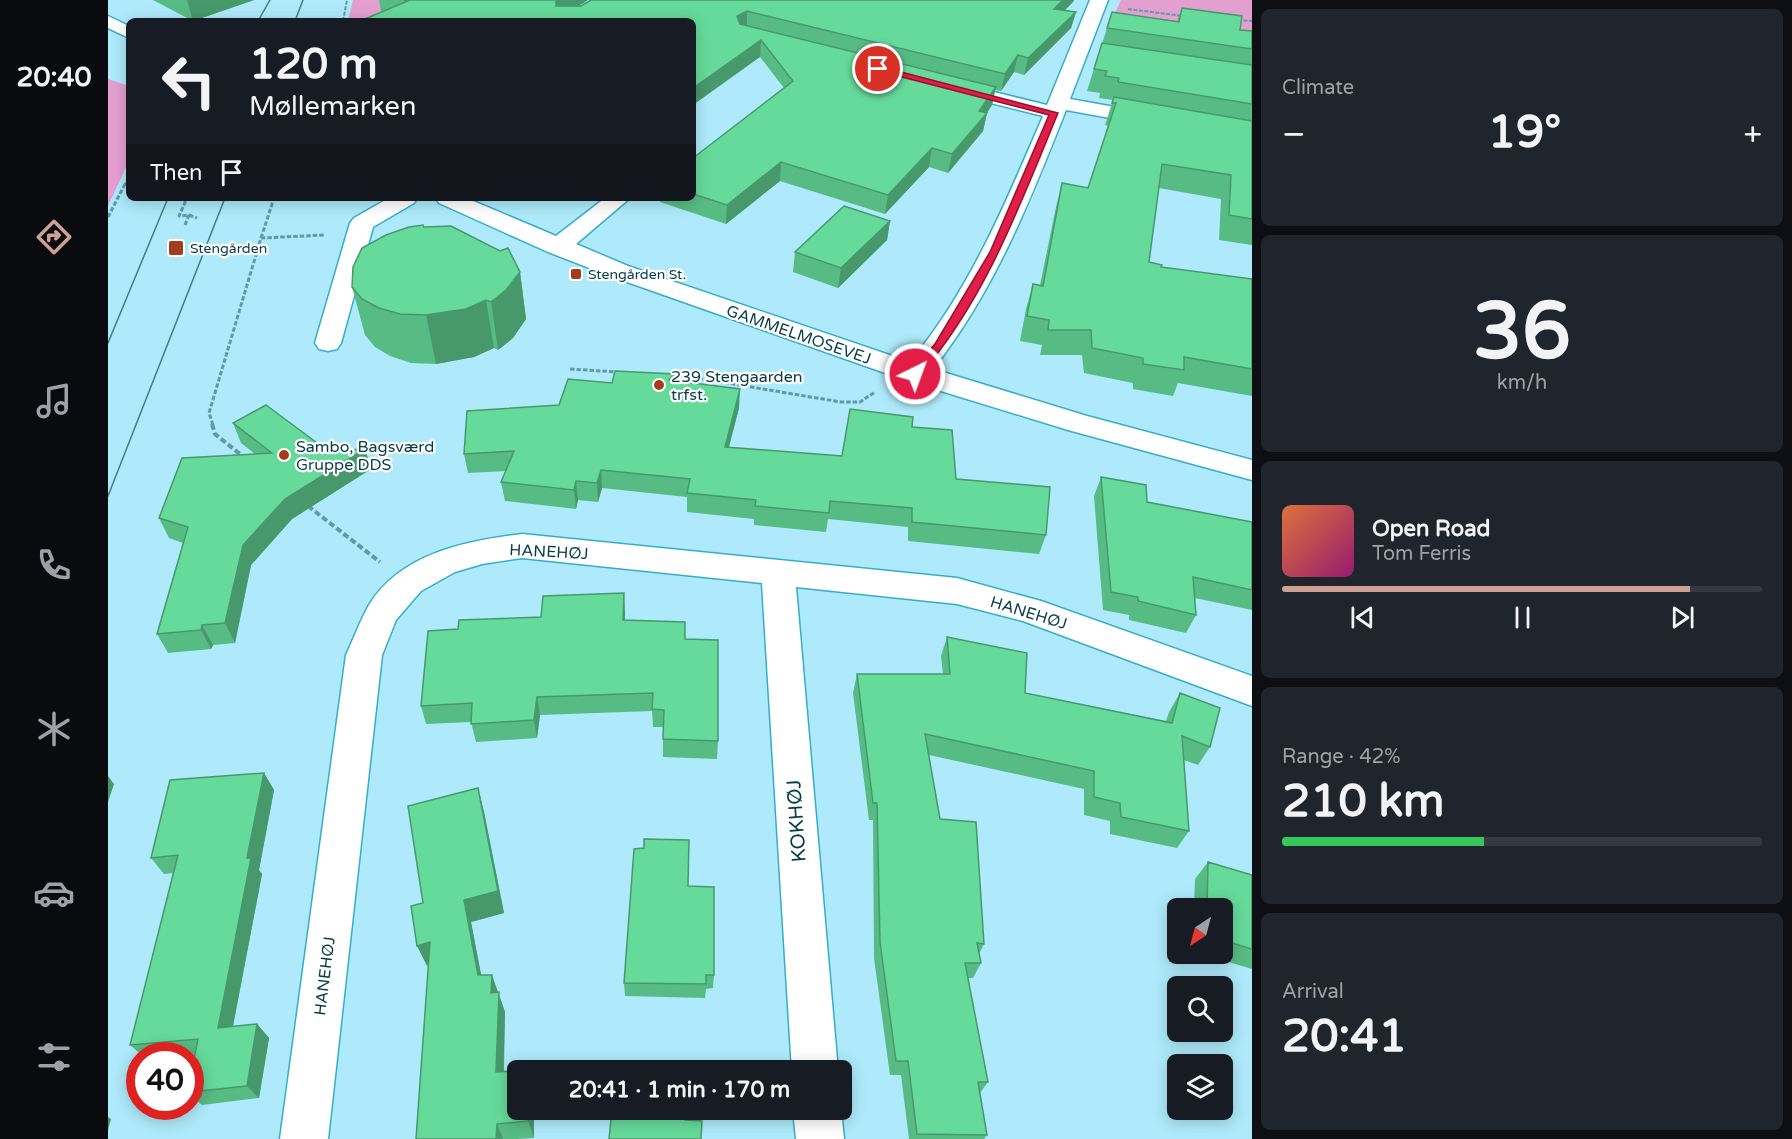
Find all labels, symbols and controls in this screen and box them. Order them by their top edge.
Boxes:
text: 120 m [249,39,378,90]
icon: left [150,42,228,120]
pin [852,43,903,94]
icon: arrive [861,52,894,85]
text: 20:40 [17,61,91,94]
text: Climate [1282,76,1354,100]
text: Møllemarken [249,90,416,123]
text: 19° [1488,106,1561,160]
text: − [1282,115,1306,154]
text: + [1743,115,1762,154]
icon: arrive [215,156,248,189]
text: Then [150,160,203,186]
icon: directions [33,216,75,258]
marker: Stengården [167,239,185,257]
place label: Stengården [190,240,267,257]
place label: Stengården St. [588,266,686,283]
marker: Stengården St. [569,267,583,281]
text: 36 [1473,285,1571,379]
street label: GAMMELMOSEVEJ [724,301,874,369]
position arrow [883,342,947,406]
place label: 239 Stengaarden trfst. [671,367,802,405]
text: km/h [1497,371,1547,395]
marker: 239 Stengaarden trfst. [652,378,666,392]
icon: music [33,380,75,422]
place label: Sambo, Bagsværd Gruppe DDS [296,437,434,475]
marker: Sambo, Bagsværd Gruppe DDS [277,448,291,462]
text: Open Road [1372,516,1490,542]
street label: HANEHØJ [509,540,589,564]
text: Tom Ferris [1372,542,1471,566]
icon: phone [33,544,75,586]
street label: HANEHØJ [988,592,1070,634]
icon: previous [1346,601,1379,634]
icon: pause [1506,601,1539,634]
icon: next [1666,601,1699,634]
icon: climate [33,708,75,750]
text: Range · 42% [1282,745,1401,769]
text: 210 km [1282,775,1444,829]
street label: KOKHØJ [782,779,812,863]
icon: car [33,872,75,914]
north arrow [1167,898,1233,964]
map controls [1167,898,1233,1120]
street label: HANEHØJ [310,936,340,1017]
button: search [1167,976,1233,1042]
text: Arrival [1282,980,1344,1004]
text: 20:41 [1282,1010,1407,1064]
icon: filters [33,1036,75,1078]
speed limit sign: 40 [126,1042,204,1120]
button: layers [1167,1054,1233,1120]
text: 20:41 · 1 min · 170 m [569,1077,790,1103]

